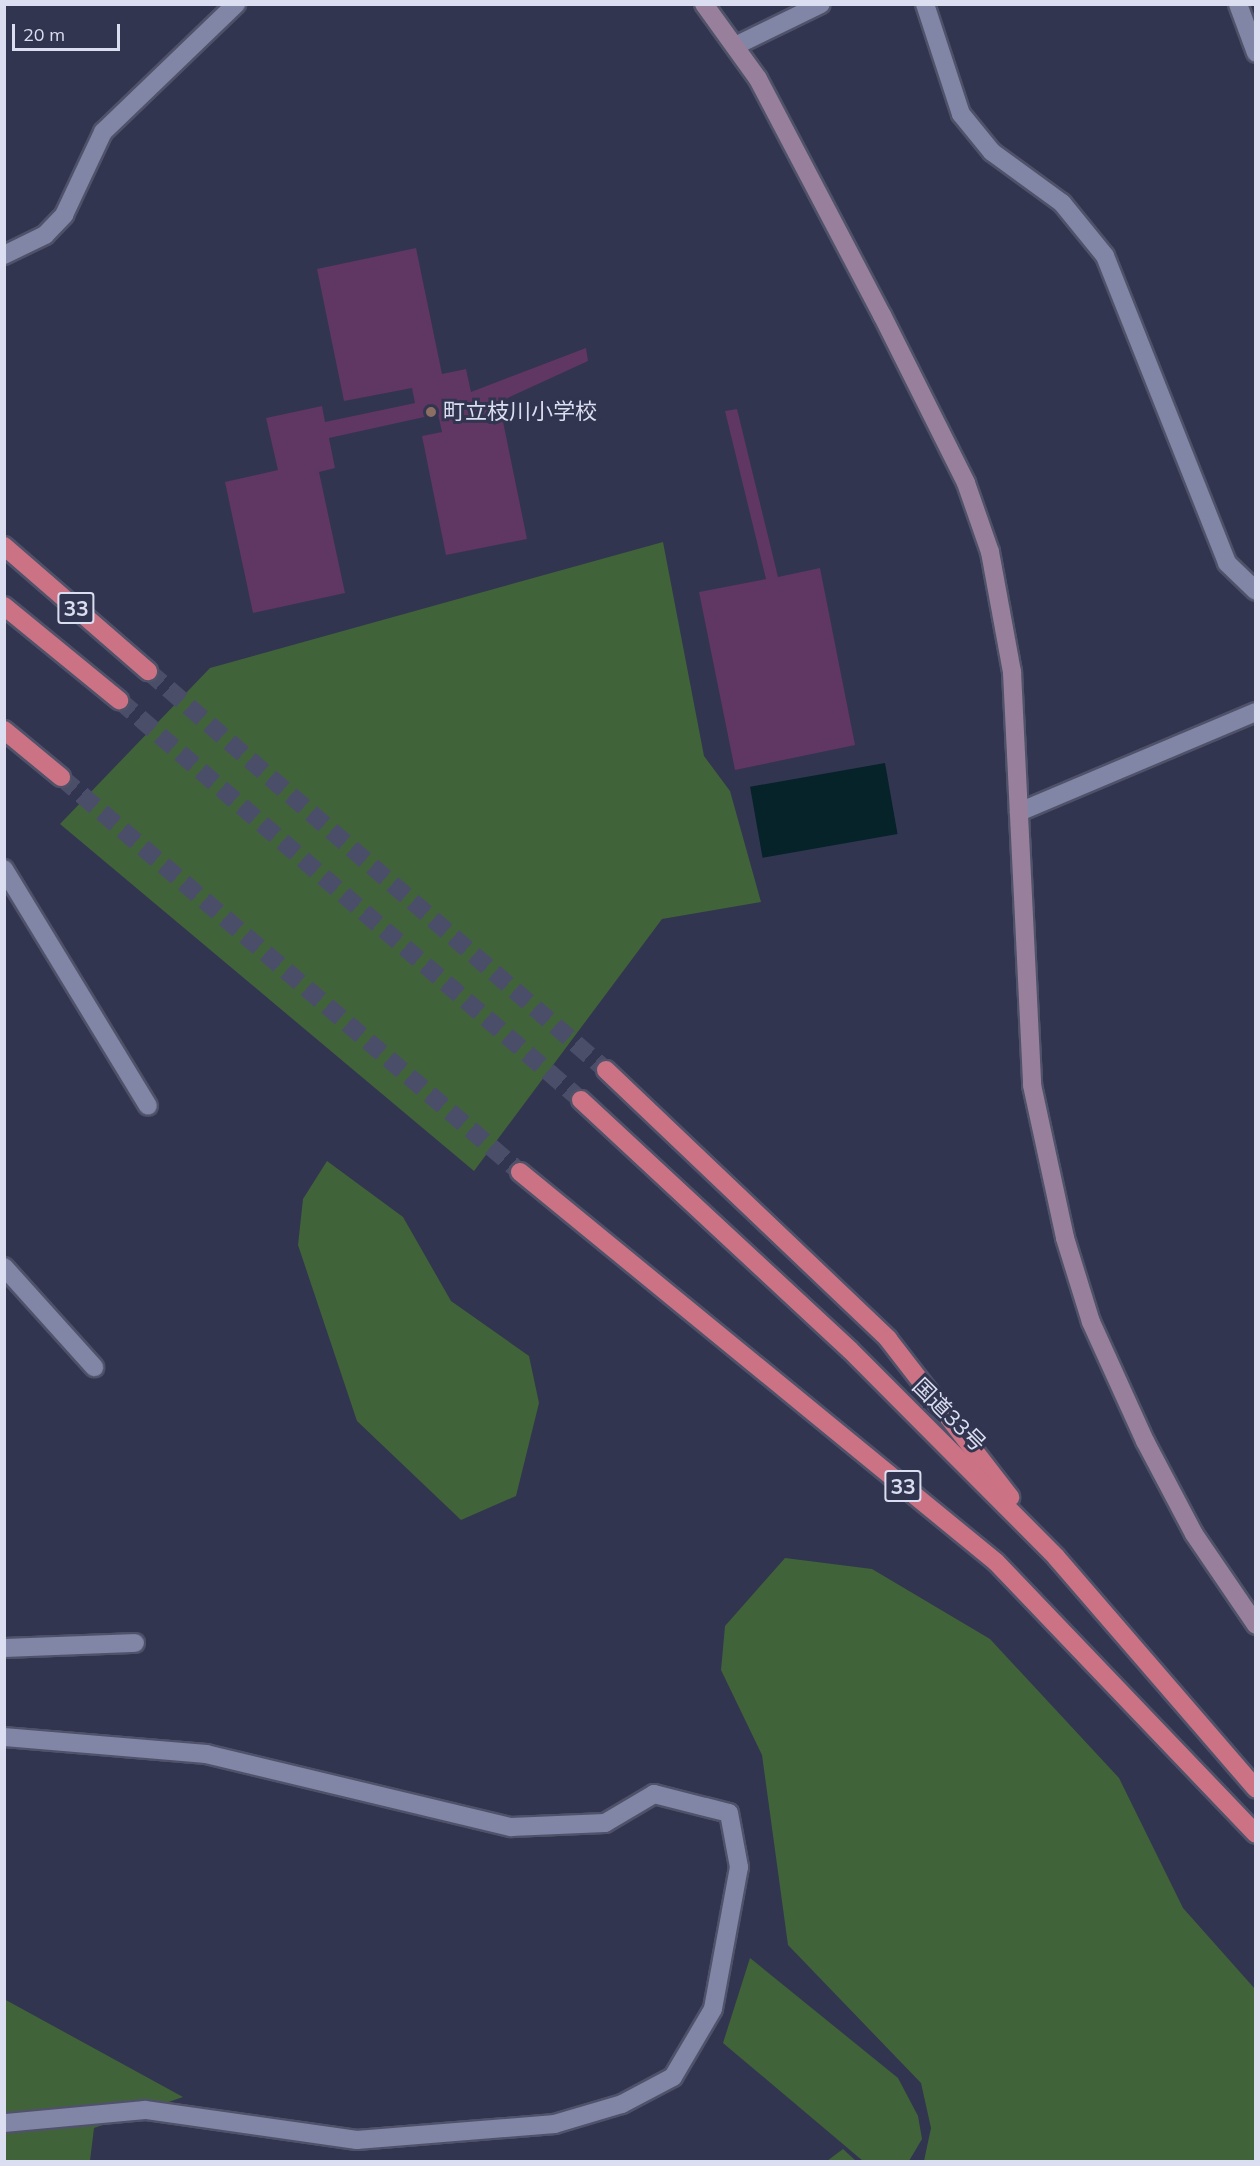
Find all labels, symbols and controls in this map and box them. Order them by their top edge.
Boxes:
scale bar [15,12,123,50]
text: 20 m [23,23,65,46]
place label: 町立枝川小学校 [443,399,597,425]
marker: 町立枝川小学校 [424,405,438,419]
road number: 33 [56,590,96,626]
street label: 国道33号 [907,1373,991,1457]
road number: 33 [884,1468,922,1504]

